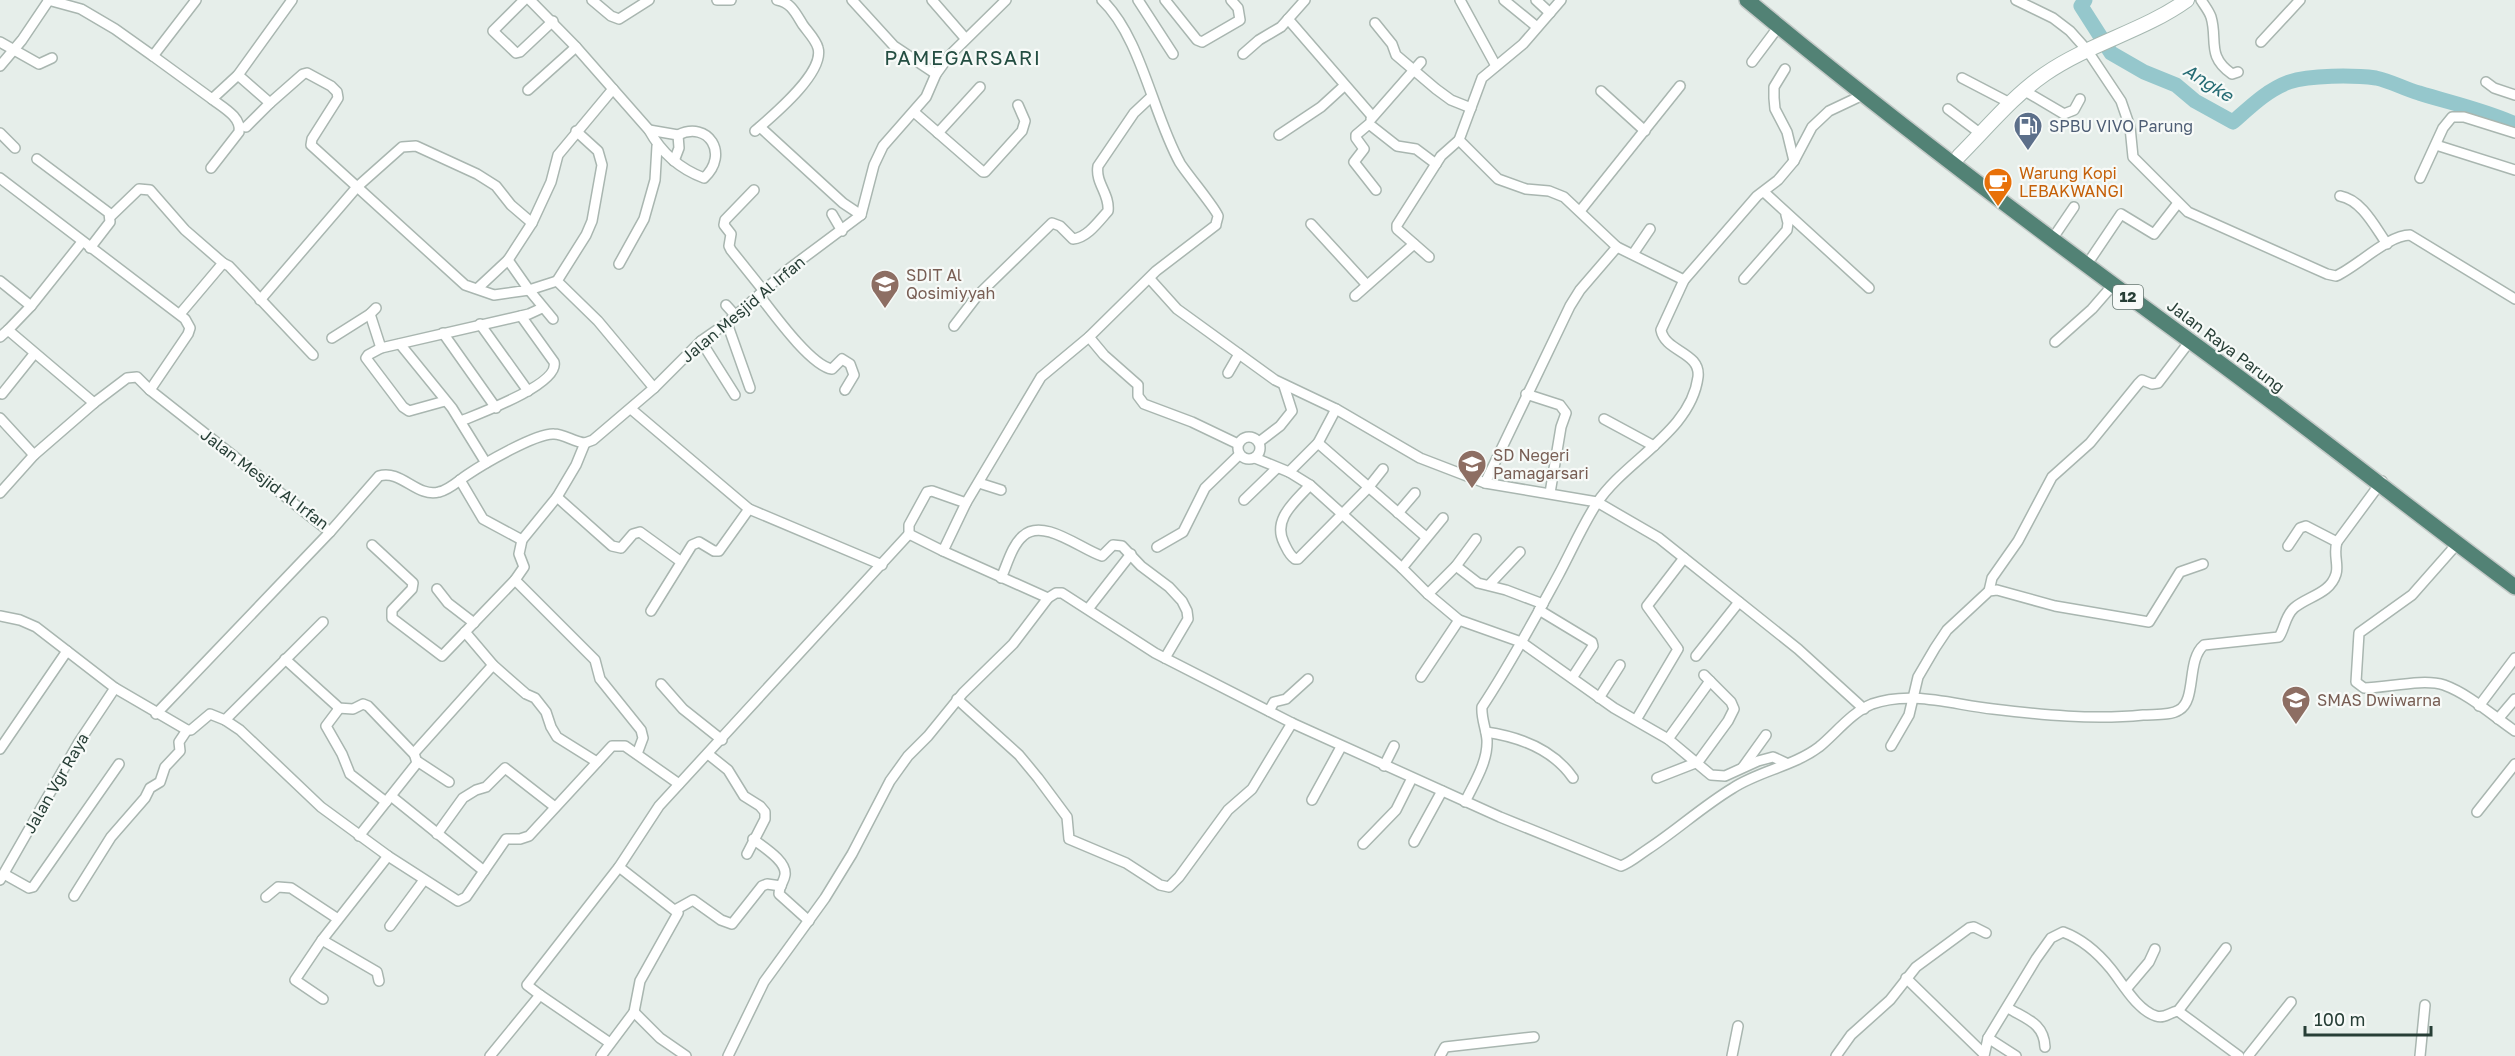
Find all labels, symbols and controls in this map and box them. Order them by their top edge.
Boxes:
district label: PAMEGARSARI [884,45,1042,69]
water label: Angke [2180,58,2239,107]
fuel station icon: SPBU VIVO Parung [2012,110,2044,152]
place label: SPBU VIVO Parung [2049,116,2193,136]
place label: Warung Kopi LEBAKWANGI [2019,163,2124,201]
cafe icon: Warung Kopi LEBAKWANGI [1982,166,2014,208]
street label: Jalan Mesjid Al Irfan [677,251,809,367]
place label: SDIT Al Qosimiyyah [906,265,995,303]
school or university icon: SDIT Al Qosimiyyah [869,268,901,310]
road number: 12 [2113,285,2143,309]
street label: Jalan Raya Parung [2163,295,2289,397]
street label: Jalan Mesjid Al Irfan [197,424,333,534]
place label: SD Negeri Pamagarsari [1493,445,1589,483]
school or university icon: SD Negeri Pamagarsari [1456,448,1488,490]
school or university icon: SMAS Dwiwarna [2280,684,2312,726]
place label: SMAS Dwiwarna [2317,690,2441,710]
street label: Jalan Vgr Raya [19,729,93,837]
scale bar [2305,999,2431,1037]
text: 100 m [2314,1008,2365,1030]

